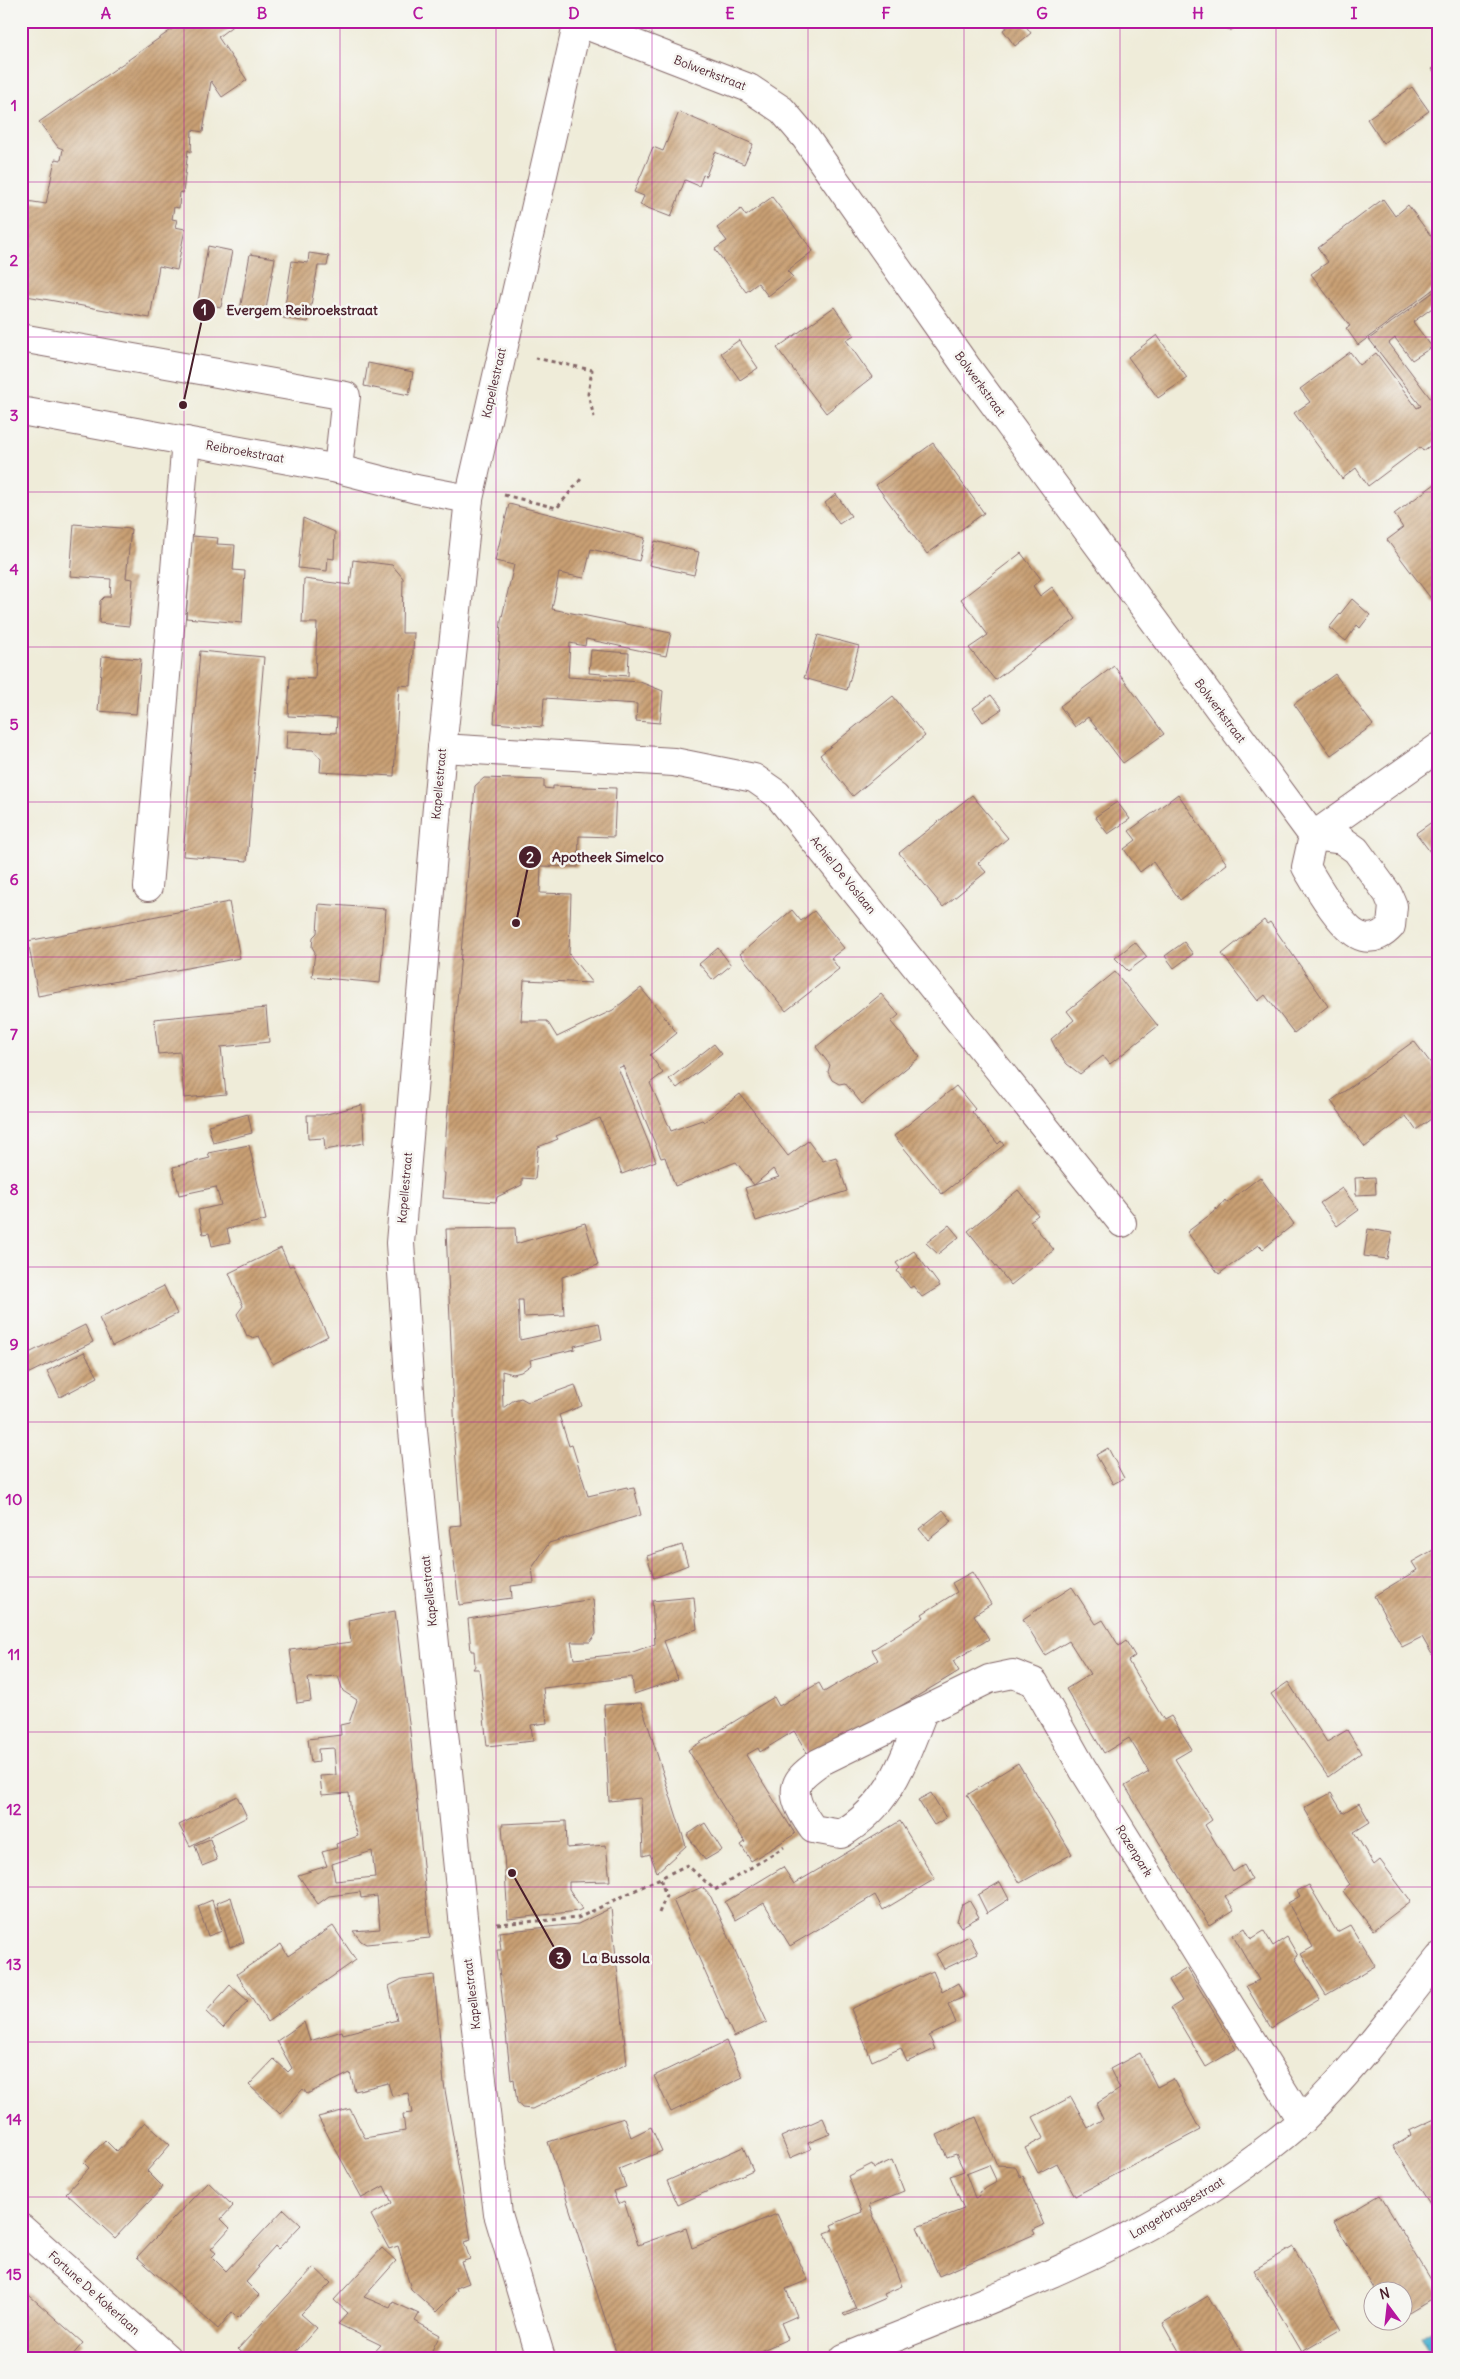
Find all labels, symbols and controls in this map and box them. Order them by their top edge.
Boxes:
text: A [101,3,111,23]
text: B [257,3,268,23]
text: C [413,3,424,23]
text: D [568,3,580,23]
text: E [725,3,735,23]
text: F [881,3,891,23]
text: G [1036,3,1048,23]
text: H [1192,3,1204,23]
text: I [1351,3,1358,23]
street label: Bolwerkstraat [672,52,748,93]
text: 1 [11,95,17,115]
text: 2 [10,250,19,270]
callout: Evergem Reibroekstraat [192,296,388,325]
text: 1 [201,300,207,319]
text: Evergem Reibroekstraat [226,301,378,319]
street label: Kapellestraat [478,346,509,419]
street label: Bolwerkstraat [952,348,1009,419]
text: 3 [9,405,19,425]
street label: Reibroekstraat [205,437,285,466]
text: 4 [9,559,19,579]
street label: Bolwerkstraat [1191,676,1249,746]
text: 5 [9,714,19,734]
street label: Kapellestraat [428,748,449,820]
street label: Achiel De Voslaan [807,833,879,917]
callout: Apotheek Simelco [518,843,674,872]
text: 2 [526,848,534,867]
text: Apotheek Simelco [552,848,664,866]
text: 6 [9,869,19,889]
text: 7 [10,1024,18,1044]
street label: Kapellestraat [394,1152,415,1224]
text: 8 [9,1179,19,1199]
text: 9 [9,1334,19,1354]
text: 10 [6,1489,22,1509]
street label: Kapellestraat [417,1555,440,1627]
text: 11 [8,1644,20,1664]
text: 12 [6,1799,22,1819]
street label: Rozenpark [1113,1822,1156,1879]
callout: La Bussola [547,1944,660,1973]
text: 3 [556,1949,564,1968]
text: La Bussola [582,1949,650,1967]
text: 13 [6,1954,22,1974]
street label: Kapellestraat [460,1958,483,2030]
text: 14 [6,2109,22,2129]
street label: Langerbrugsestraat [1127,2173,1227,2242]
street label: Fortune De Kokerlaan [46,2248,143,2338]
text: 15 [6,2264,22,2284]
north arrow [1362,2282,1412,2332]
text: N [1378,2283,1392,2303]

